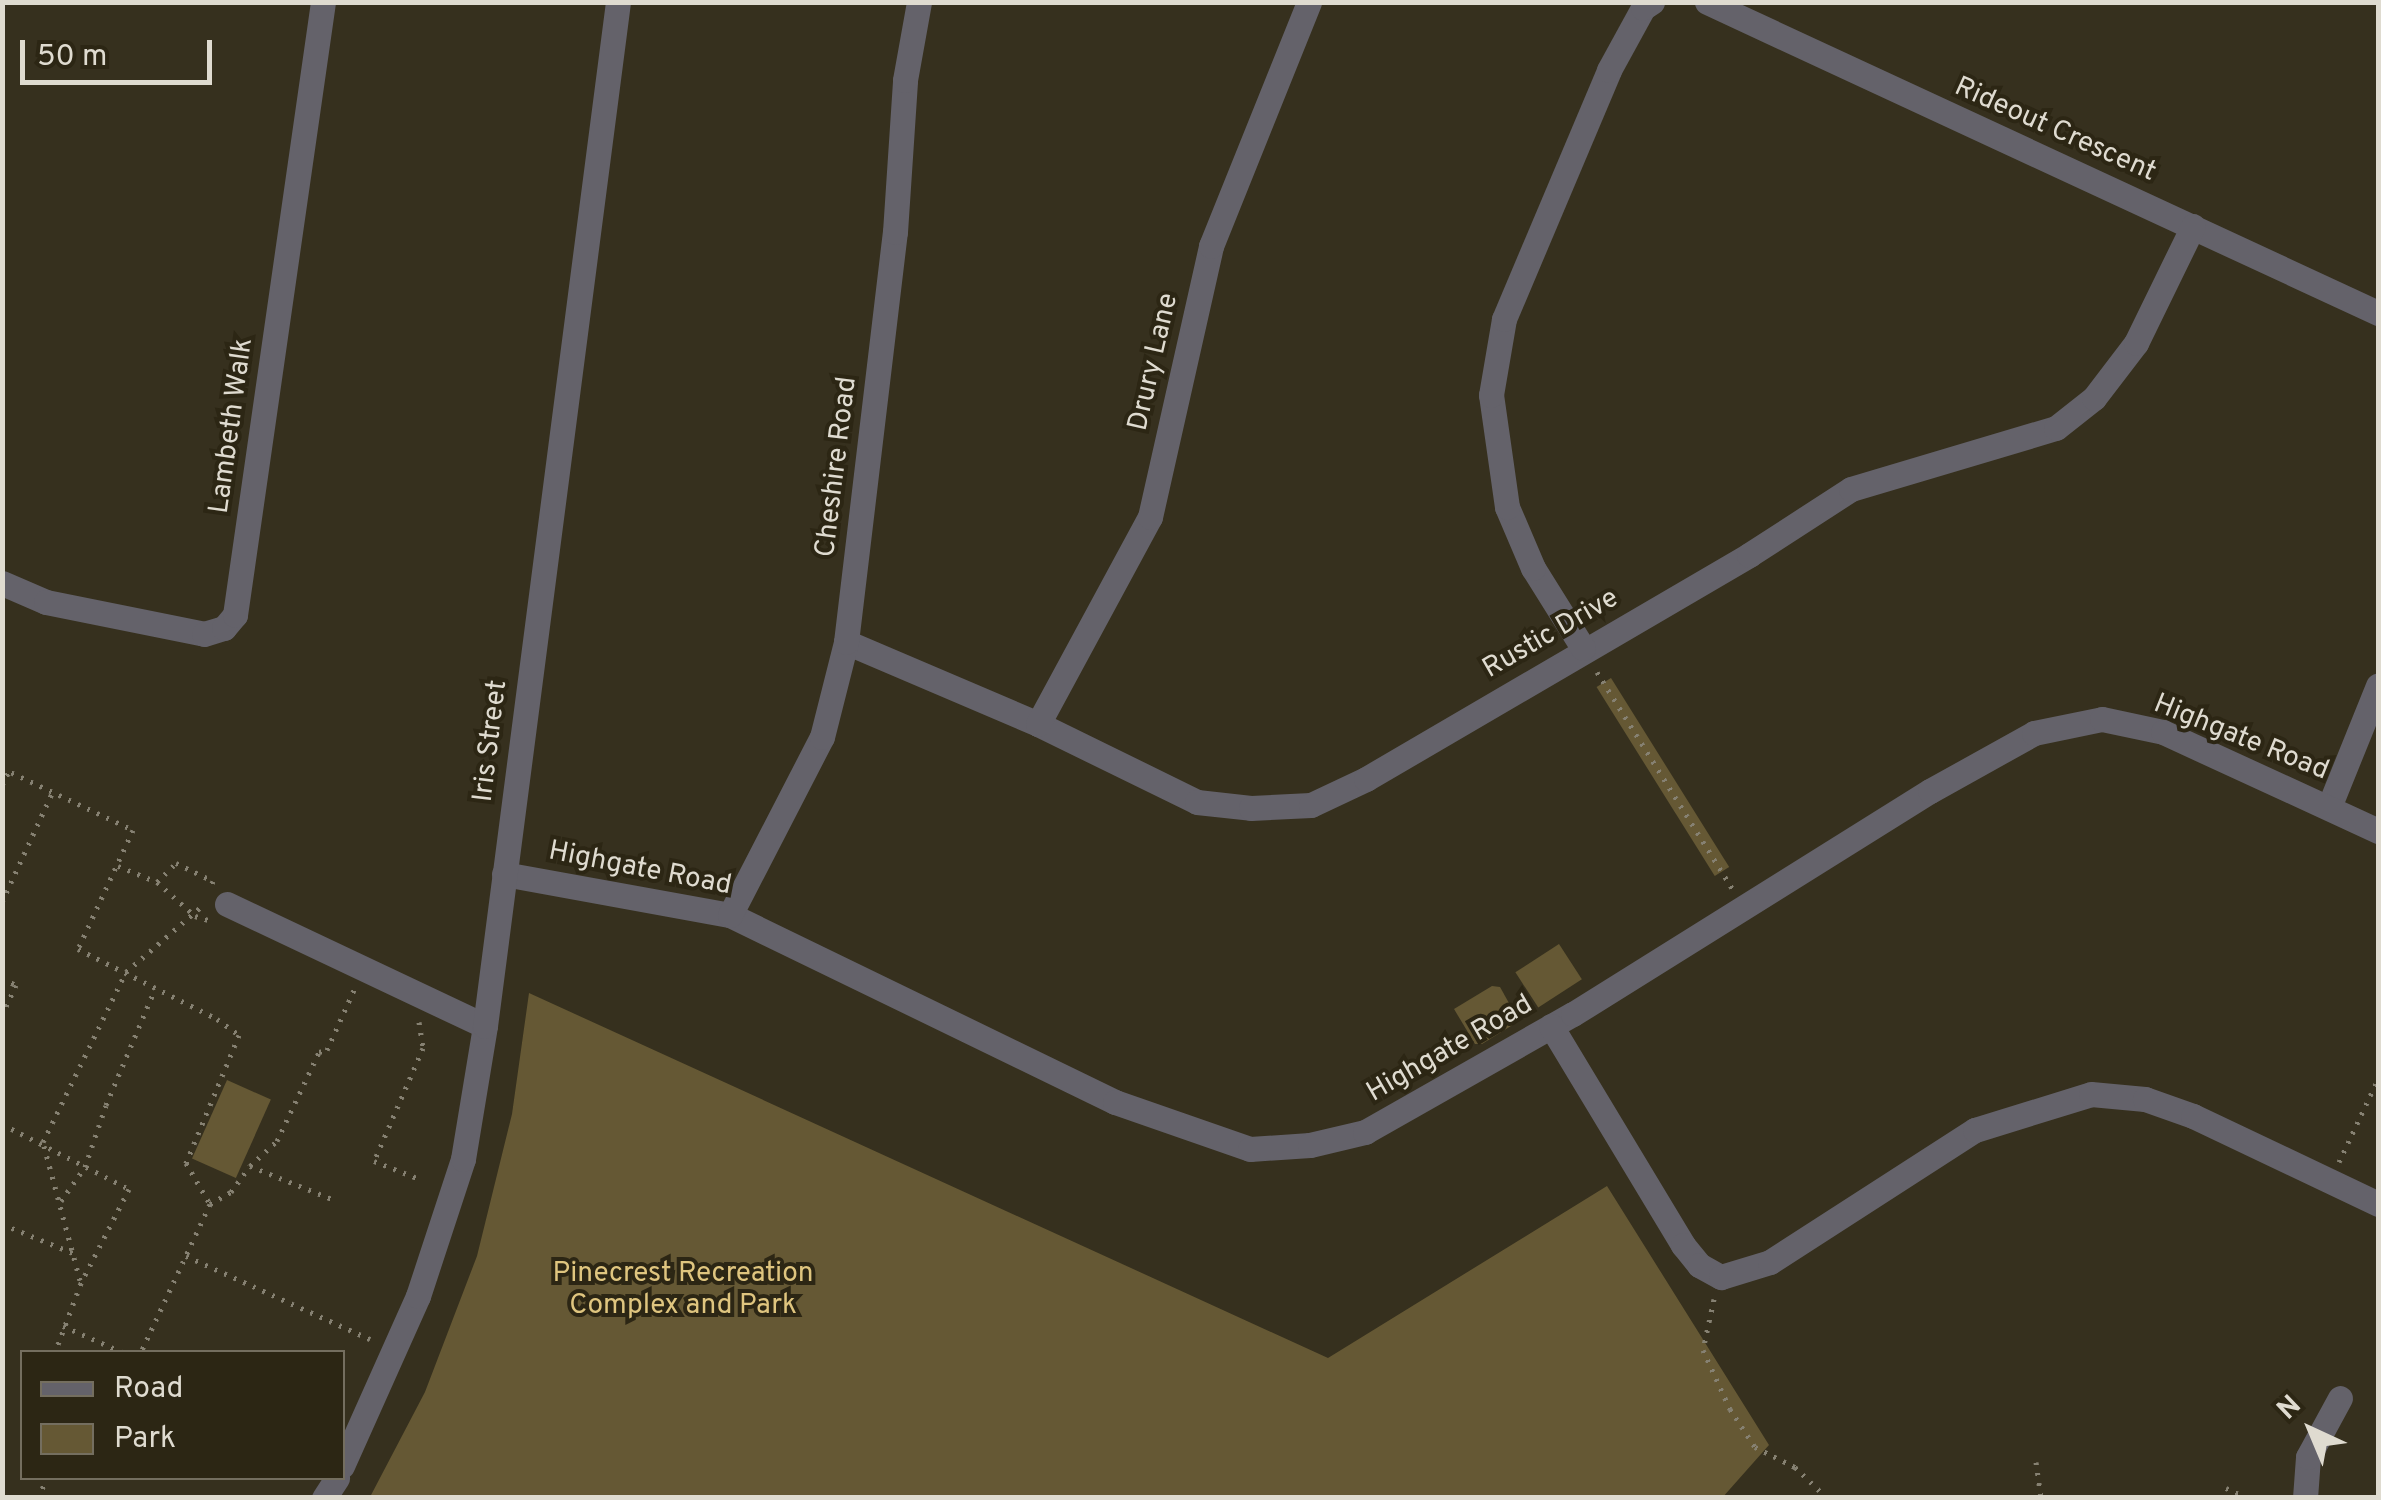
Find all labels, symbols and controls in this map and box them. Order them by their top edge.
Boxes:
scale bar [25,20,218,82]
text: 50 m [37,39,107,76]
street label: Rideout Crescent [1949,71,2161,189]
street label: Drury Lane [1122,290,1186,434]
street label: Lambeth Walk [203,336,261,516]
street label: Cheshire Road [809,375,865,559]
street label: Rustic Drive [1477,582,1625,686]
street label: Iris Street [467,678,515,804]
street label: Highgate Road [2149,688,2333,788]
street label: Highgate Road [546,835,734,903]
street label: Highgate Road [1361,988,1539,1110]
park label: Pinecrest Recreation Complex and Park [553,1257,813,1323]
legend [20,1350,345,1480]
text: Road [114,1371,183,1408]
north arrow [2261,1380,2361,1480]
text: N [2270,1388,2310,1428]
text: Park [114,1421,176,1458]

